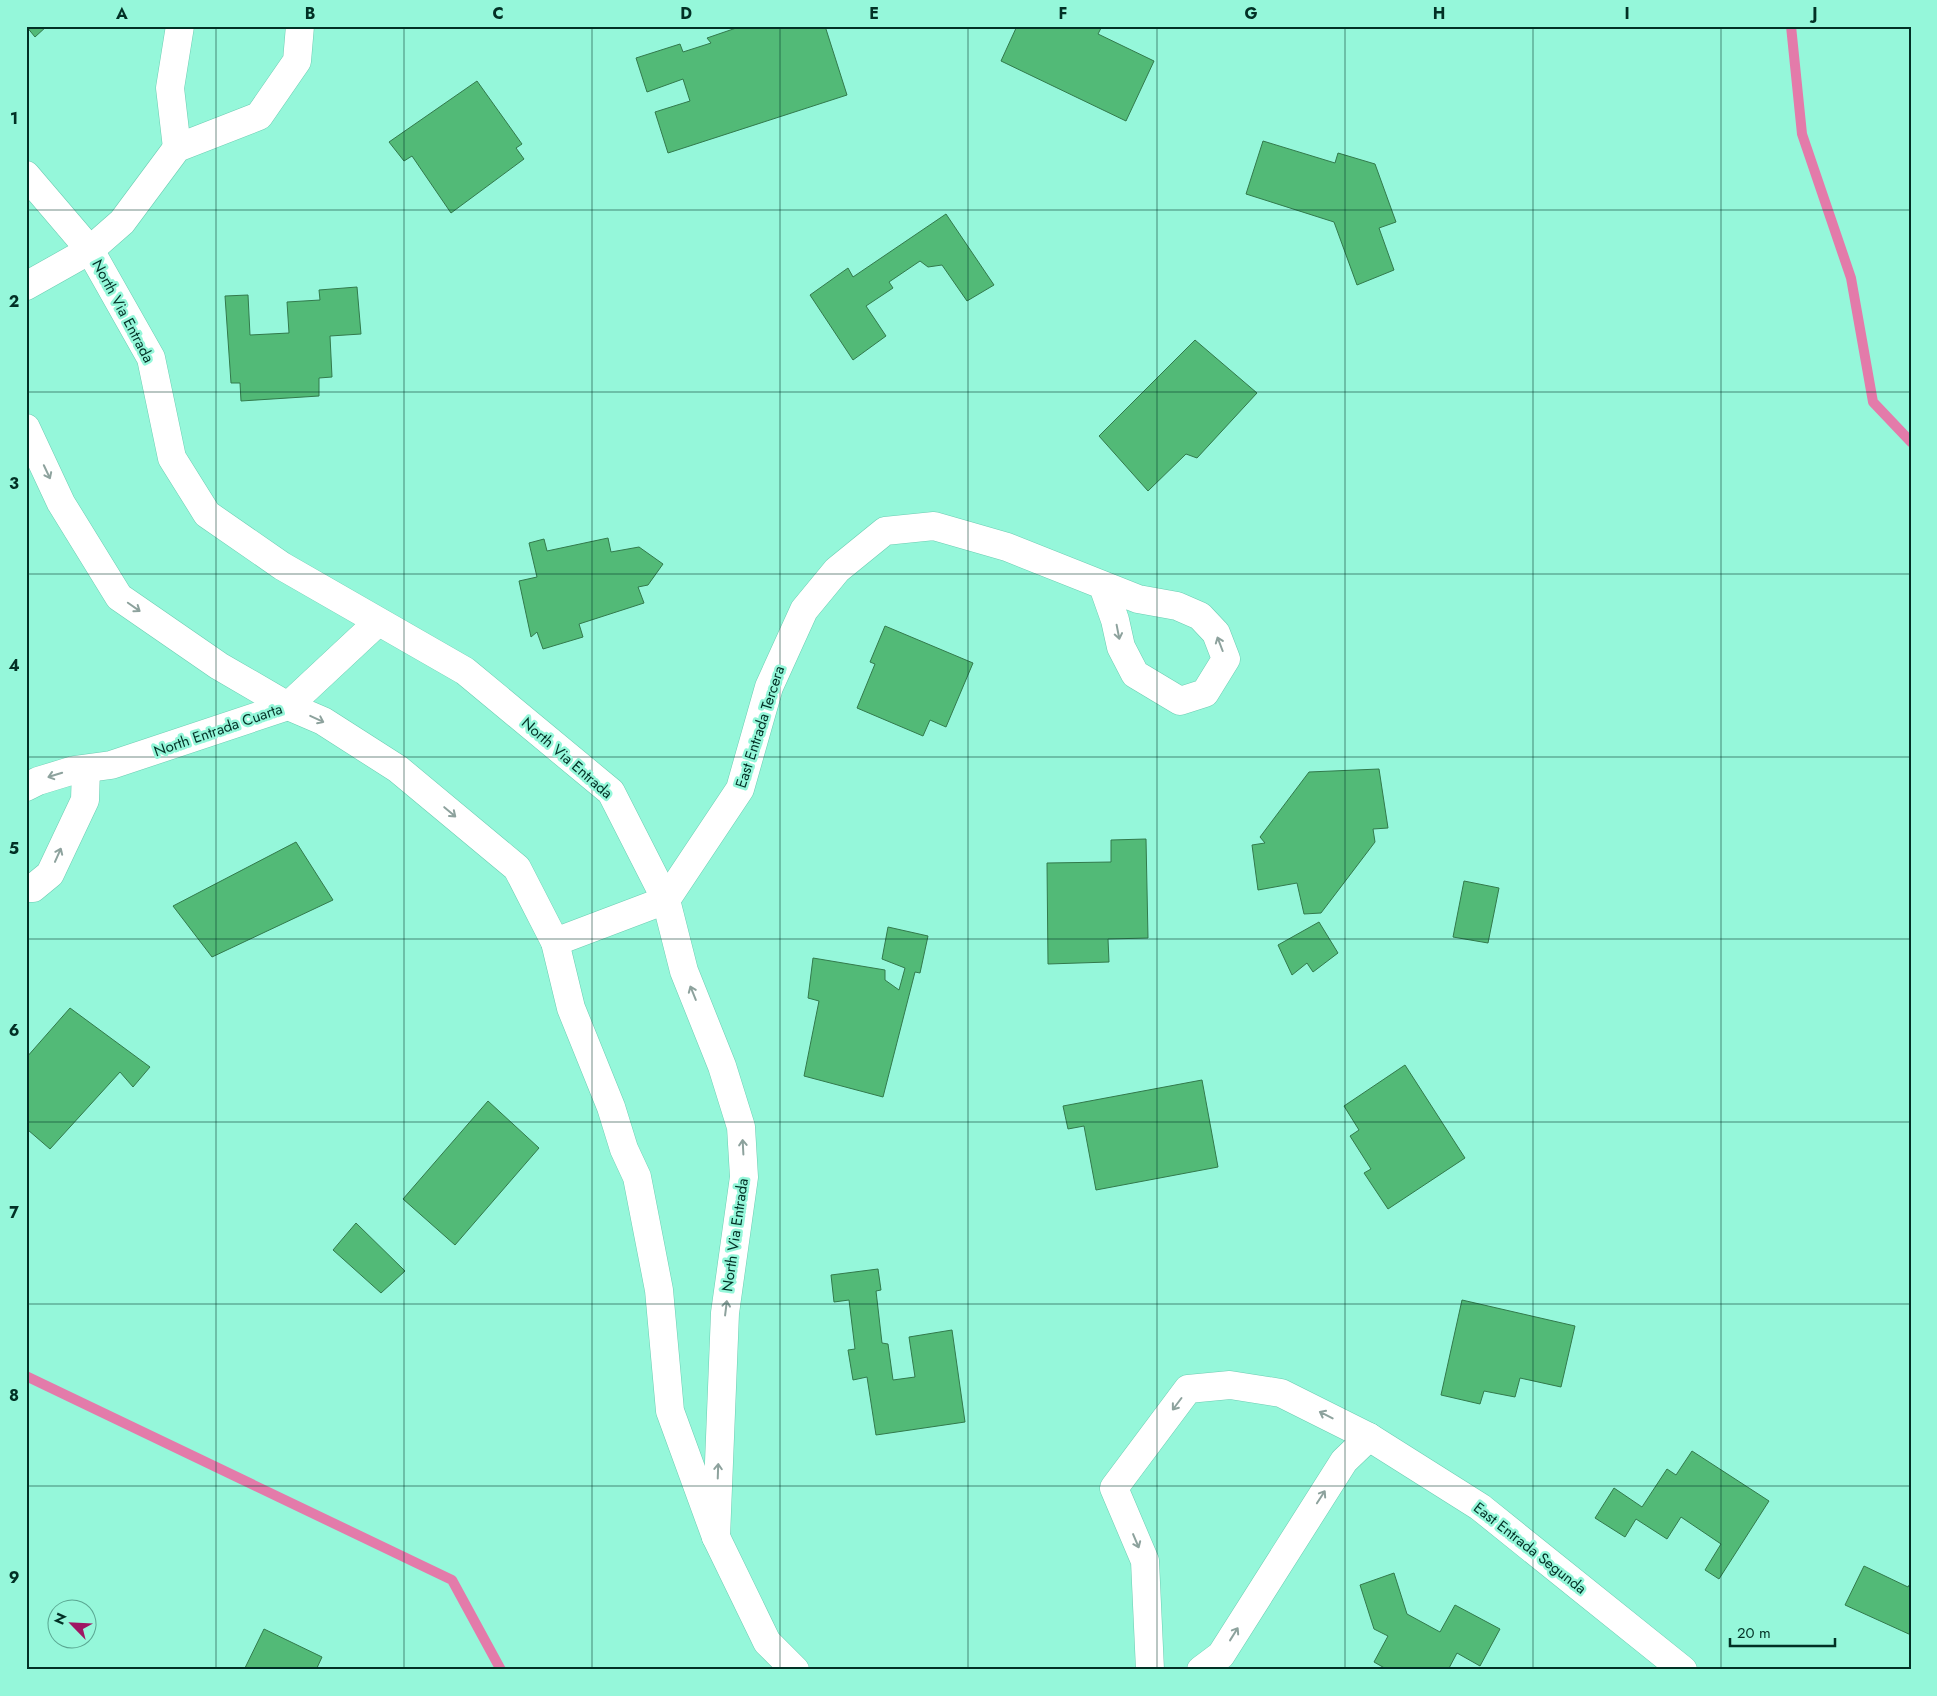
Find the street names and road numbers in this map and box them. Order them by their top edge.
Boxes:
street label: North Via Entrada [86,255,160,367]
street label: East Entrada Tercera [730,663,790,791]
street label: North Entrada Cuarta [151,698,285,762]
street label: North Via Entrada [517,712,617,804]
street label: North Via Entrada [716,1177,754,1293]
street label: East Entrada Segunda [1469,1497,1591,1599]

